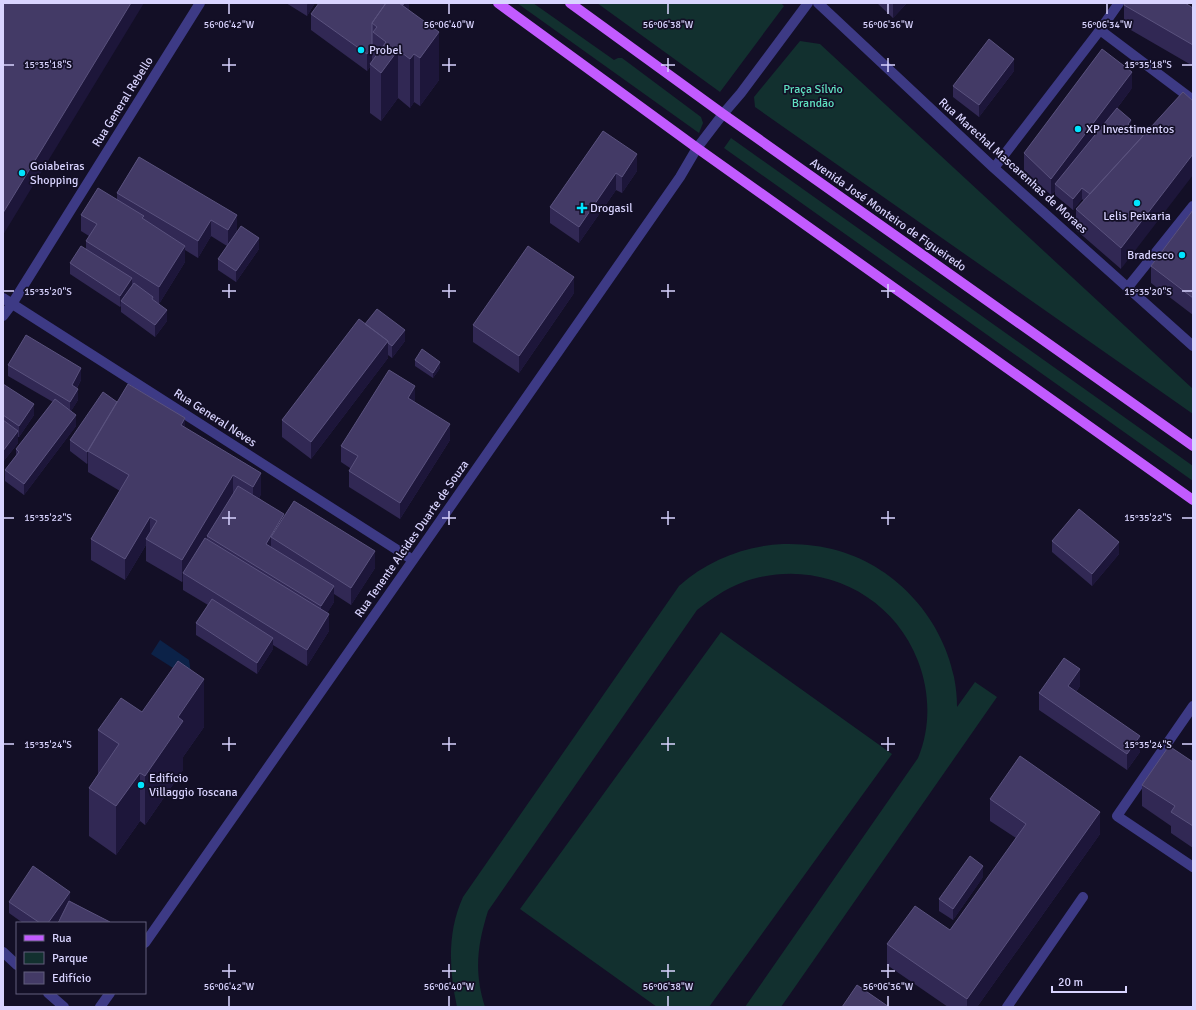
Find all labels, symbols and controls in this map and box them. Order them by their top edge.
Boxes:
text: 56°06'42"W [204,19,255,31]
text: 56°06'40"W [424,19,475,31]
text: 56°06'38"W [643,19,694,31]
text: 56°06'36"W [863,19,914,31]
text: 56°06'34"W [1082,19,1133,31]
place label: Probel [369,43,402,58]
marker: Probel [356,45,366,55]
street label: Rua General Rebello [89,54,157,150]
text: 15°35'18"S [24,59,72,71]
text: 15°35'18"S [1124,59,1172,71]
park label: Praça Sílvio Brandão [783,82,843,111]
street label: Rua Marechal Mascarenhas de Moraes [935,95,1091,237]
place label: XP Investimentos [1086,122,1174,137]
marker: XP Investimentos [1073,124,1083,134]
street label: Avenida José Monteiro de Figueiredo [807,155,969,275]
place label: Goiabeiras Shopping [30,159,85,188]
marker: Goiabeiras Shopping [17,168,27,178]
marker: Lelis Peixaria [1132,198,1142,208]
place label: Drogasil [590,201,633,216]
marker: Drogasil [577,203,587,213]
place label: Lelis Peixaria [1103,209,1171,224]
place label: Bradesco [1127,248,1174,263]
marker: Bradesco [1177,250,1187,260]
text: 15°35'20"S [24,286,72,298]
text: 15°35'20"S [1124,286,1172,298]
street label: Rua General Neves [171,386,259,450]
street label: Rua Tenente Alcides Duarte de Souza [352,457,472,621]
text: 15°35'22"S [24,512,72,524]
text: 15°35'22"S [1124,512,1172,524]
text: 15°35'24"S [24,739,72,751]
text: 15°35'24"S [1124,739,1172,751]
place label: Edifício Villaggio Toscana [149,771,238,800]
marker: Edifício Villaggio Toscana [136,780,146,790]
legend [16,922,146,994]
text: Rua [52,931,72,946]
text: Parque [52,951,88,966]
scale bar [1052,968,1126,994]
text: Edifício [52,971,91,986]
text: 20 m [1058,975,1083,990]
text: 56°06'42"W [204,981,255,993]
text: 56°06'40"W [424,981,475,993]
text: 56°06'38"W [643,981,694,993]
text: 56°06'36"W [863,981,914,993]

